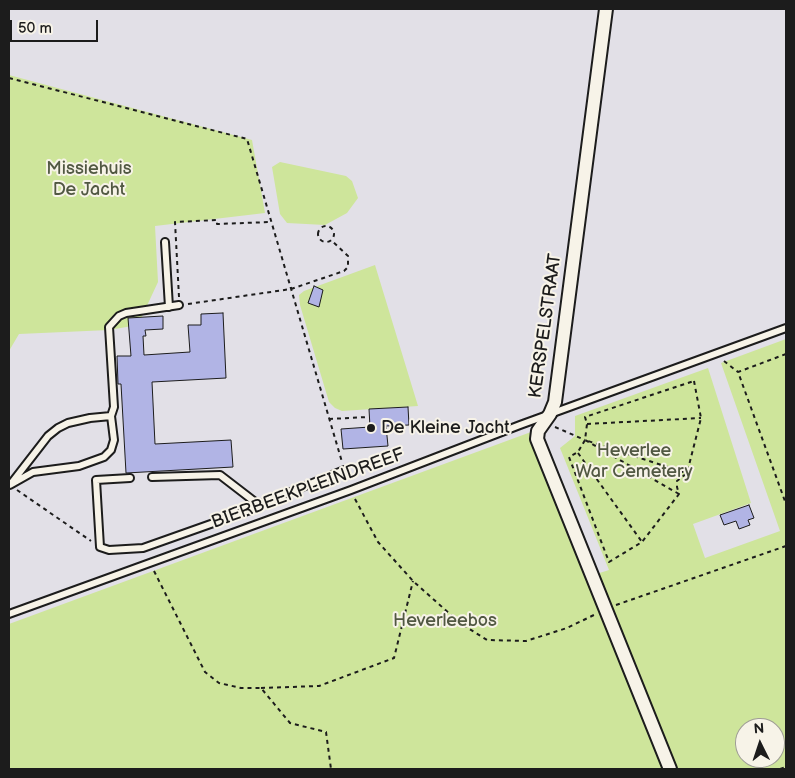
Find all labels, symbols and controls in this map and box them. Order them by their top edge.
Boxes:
scale bar [12,10,100,42]
text: 50 m [18,19,52,38]
park label: Missiehuis De Jacht [46,158,132,200]
street label: KERSPELSTRAAT [525,252,567,400]
place label: De Kleine Jacht [381,417,510,439]
marker: De Kleine Jacht [365,422,377,434]
park label: Heverlee War Cemetery [575,440,693,482]
street label: BIERBEEKPLEINDREEF [209,444,407,534]
park label: Heverleebos [393,610,497,632]
north arrow [735,718,785,768]
text: N [753,720,765,737]

